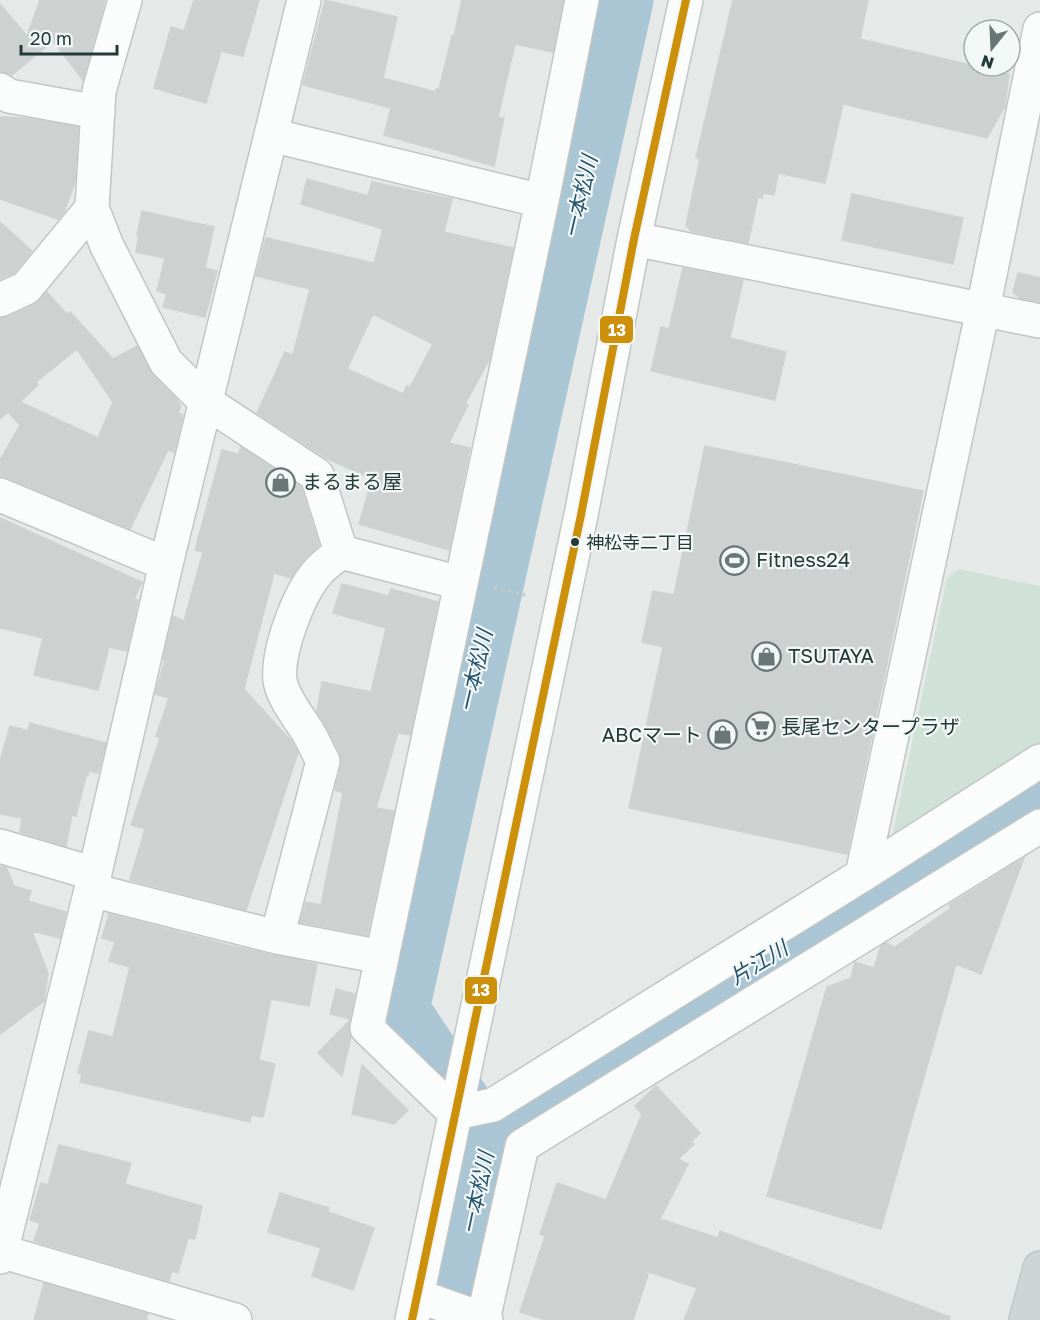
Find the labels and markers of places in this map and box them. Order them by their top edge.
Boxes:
shop icon: まるまる屋 [265,466,297,498]
place label: まるまる屋 [302,469,402,493]
place label: 神松寺二丁目 [586,531,694,553]
marker: 神松寺二丁目 [569,536,581,548]
sports icon: Fitness24 [719,544,751,576]
place label: Fitness24 [756,547,850,571]
shop icon: TSUTAYA [751,640,783,672]
place label: TSUTAYA [788,643,874,667]
supermarket icon: 長尾センタープラザ [744,711,776,743]
place label: 長尾センタープラザ [781,714,960,738]
shop icon: ABCマート [707,719,739,751]
place label: ABCマート [602,722,702,746]

